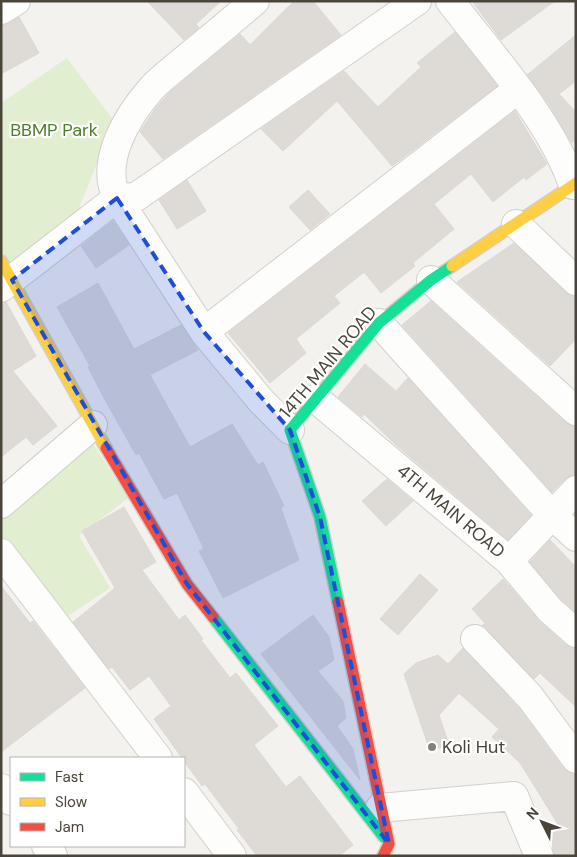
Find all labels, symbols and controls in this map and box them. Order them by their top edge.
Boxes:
park label: BBMP Park [10,118,98,142]
street label: 14TH MAIN ROAD [274,301,382,423]
street label: 4TH MAIN ROAD [392,459,510,563]
place label: Koli Hut [442,735,505,759]
marker: Koli Hut [426,741,438,753]
legend [10,757,185,847]
text: Fast [55,767,84,787]
text: Slow [55,792,88,812]
north arrow [517,797,567,847]
text: N [522,803,542,823]
text: Jam [55,817,84,837]

